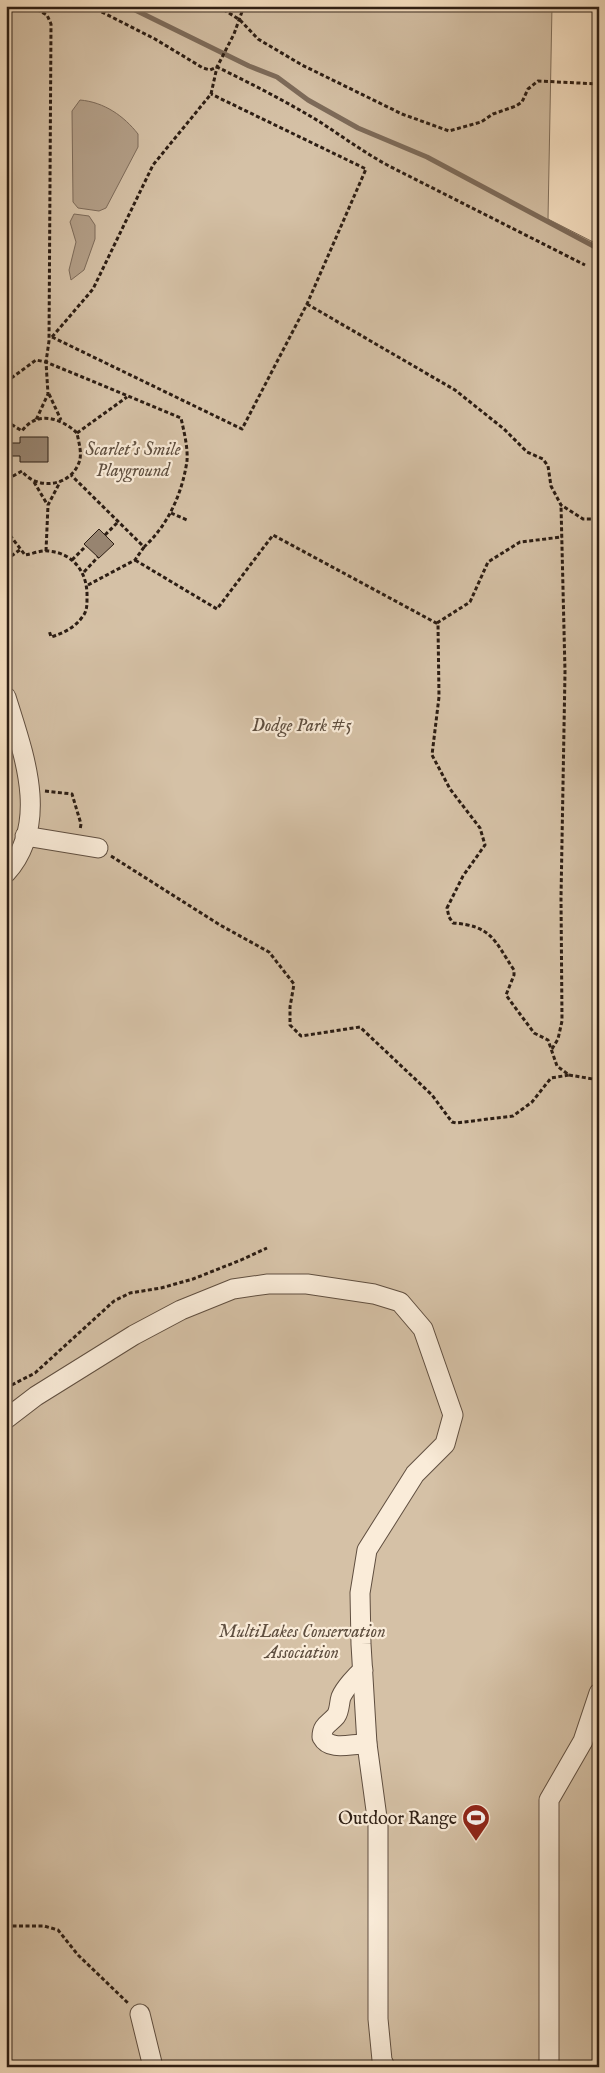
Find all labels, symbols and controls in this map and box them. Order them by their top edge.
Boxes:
park label: Scarlet's Smile Playground [85,439,181,483]
park label: Dodge Park #5 [252,715,352,738]
park label: MultiLakes Conservation Association [218,1621,386,1665]
sports icon: Outdoor Range [461,1803,491,1842]
place label: Outdoor Range [338,1808,457,1831]

